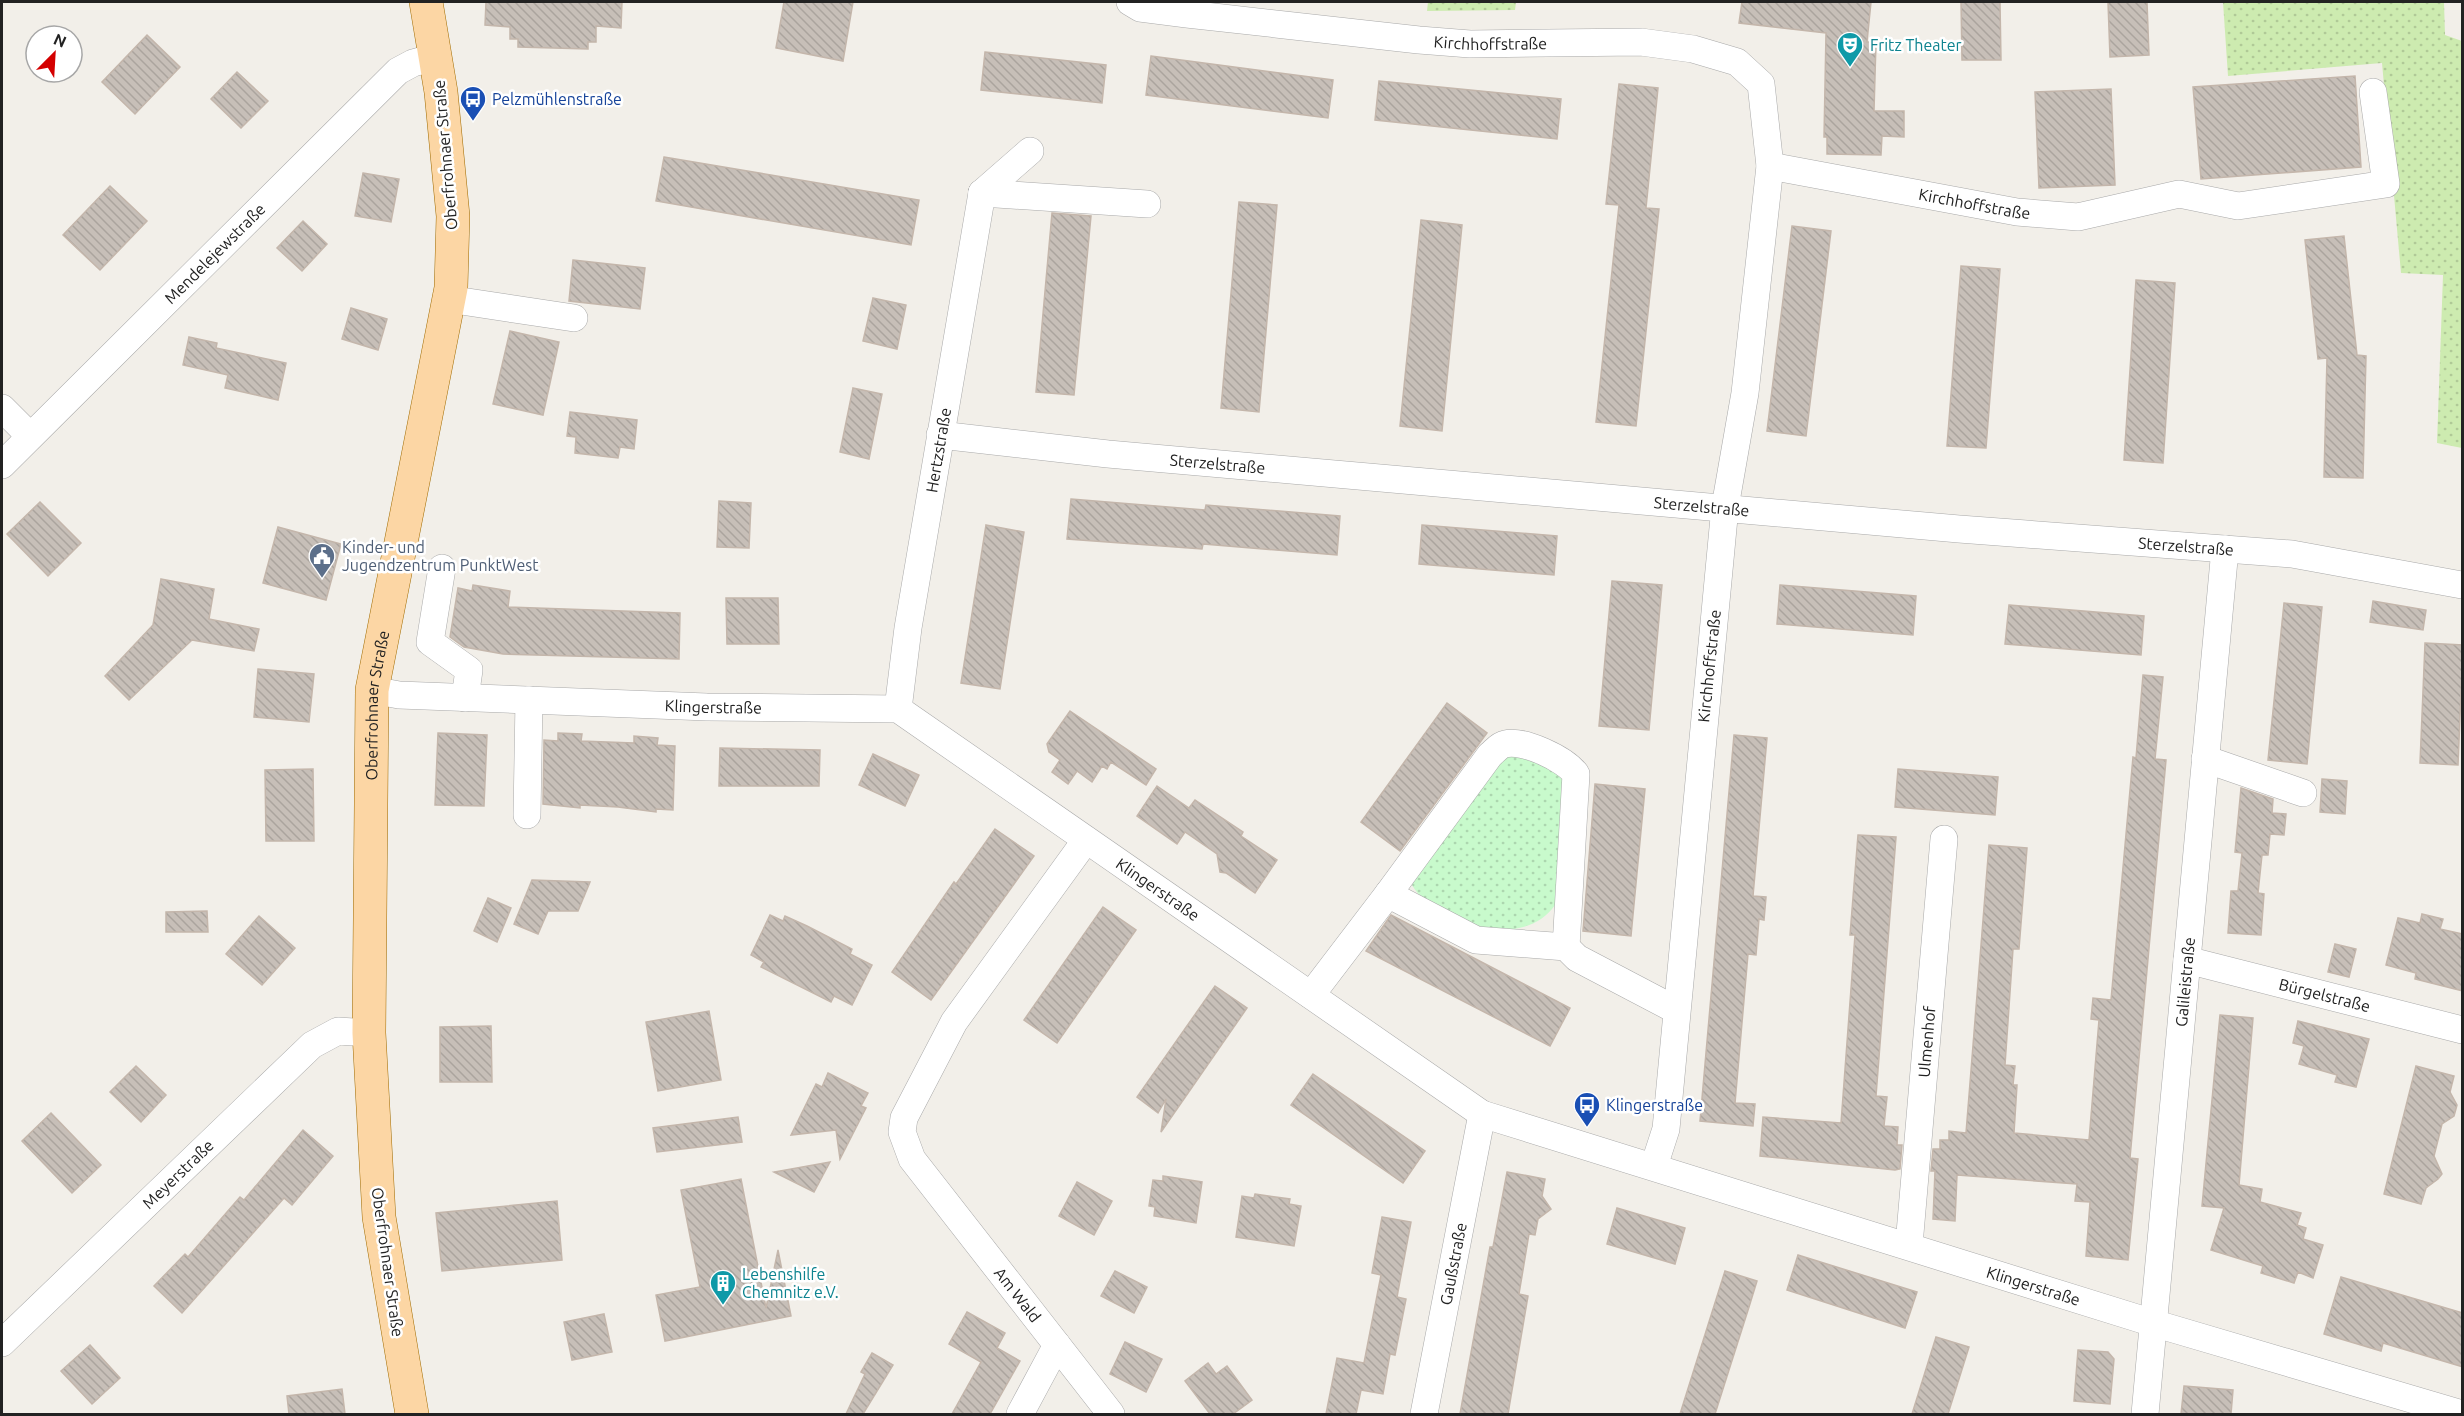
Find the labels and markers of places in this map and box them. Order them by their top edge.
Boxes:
theatre icon: Fritz Theater [1835,30,1865,68]
place label: Fritz Theater [1870,36,1962,54]
bus stop icon: Pelzmühlenstraße [458,84,488,122]
place label: Pelzmühlenstraße [492,90,622,108]
place label: Kinder- und Jugendzentrum PunktWest [342,538,539,574]
public building icon: Kinder- und Jugendzentrum PunktWest [307,541,337,579]
bus stop icon: Klingerstraße [1572,1090,1602,1128]
place label: Klingerstraße [1606,1096,1703,1114]
place label: Lebenshilfe Chemnitz e.V. [742,1265,839,1301]
building icon: Lebenshilfe Chemnitz e.V. [708,1268,738,1306]

